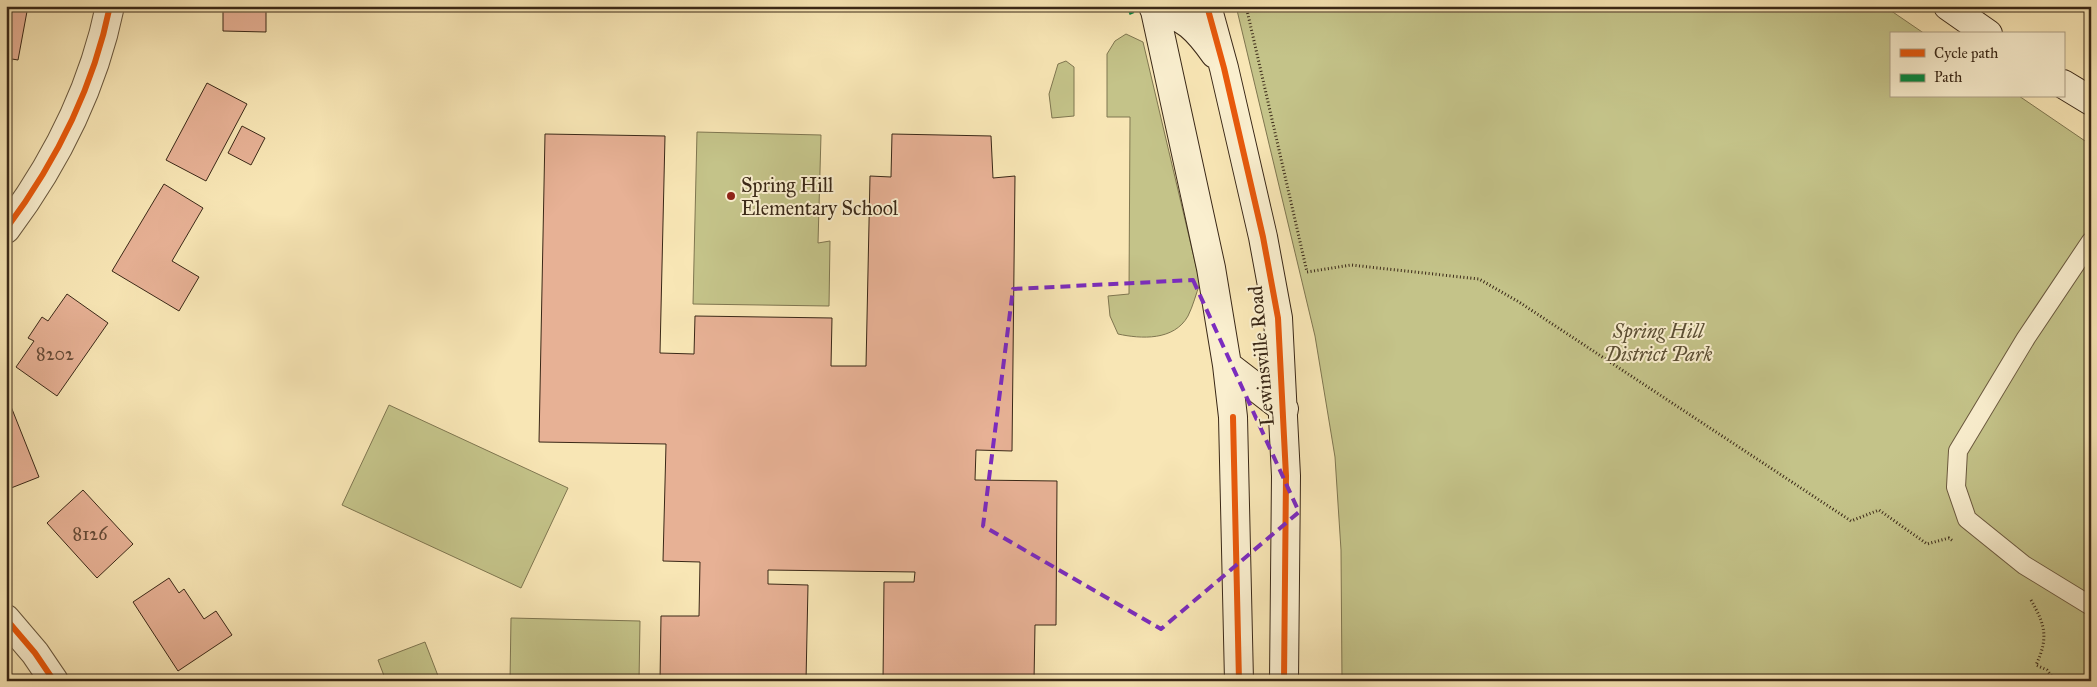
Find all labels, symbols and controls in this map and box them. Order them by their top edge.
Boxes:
legend [1890,32,2064,98]
text: Cycle path [1934,44,1999,62]
text: Path [1934,68,1963,86]
place label: Spring Hill Elementary School [741,173,899,220]
marker: Spring Hill Elementary School [725,190,737,202]
street label: Lewinsville Road [1243,285,1279,427]
park label: Spring Hill District Park [1604,319,1712,366]
house number: 8202 [36,343,74,365]
house number: 8126 [73,523,108,545]

